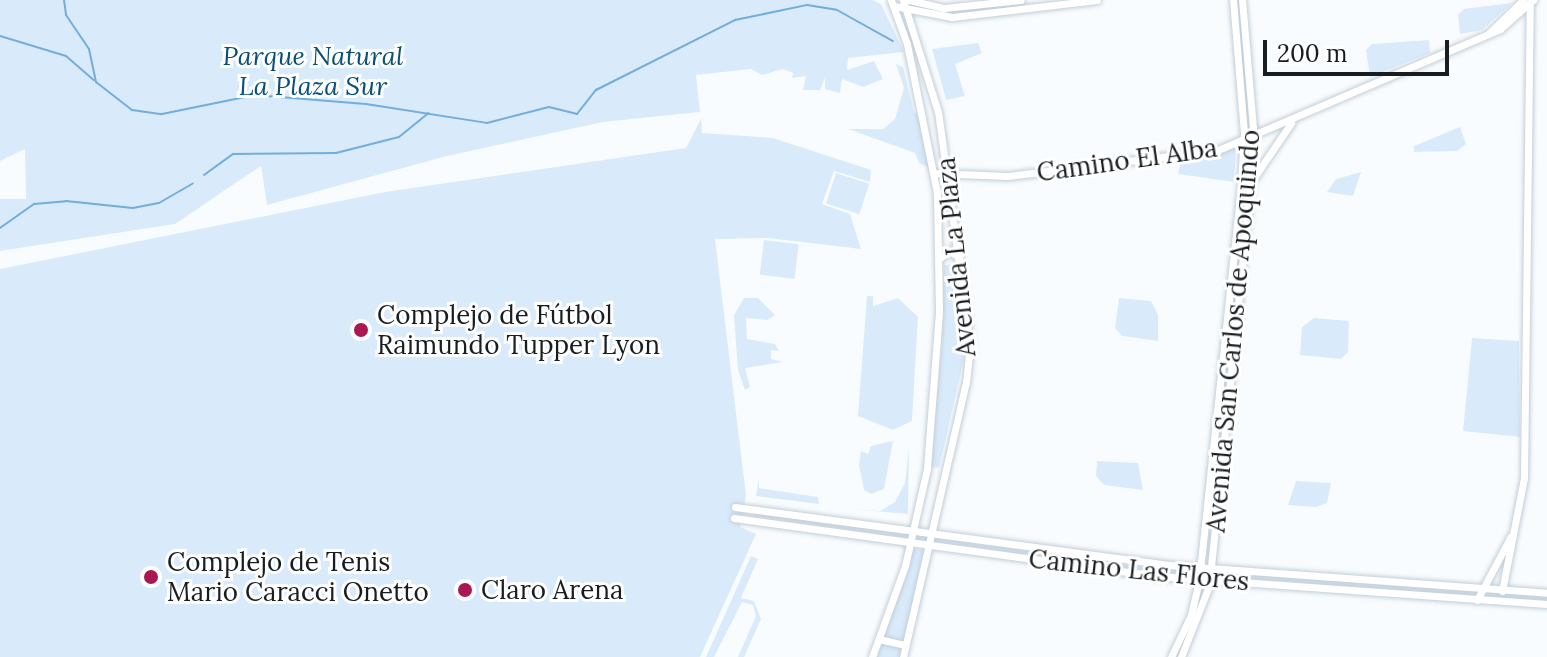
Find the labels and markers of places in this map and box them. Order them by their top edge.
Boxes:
place label: Complejo de Fútbol Raimundo Tupper Lyon [377,299,660,360]
marker: Complejo de Fútbol Raimundo Tupper Lyon [352,321,370,339]
place label: Complejo de Tenis Mario Caracci Onetto [167,546,429,608]
marker: Complejo de Tenis Mario Caracci Onetto [142,568,160,586]
place label: Claro Arena [481,574,623,606]
marker: Claro Arena [456,581,474,599]

